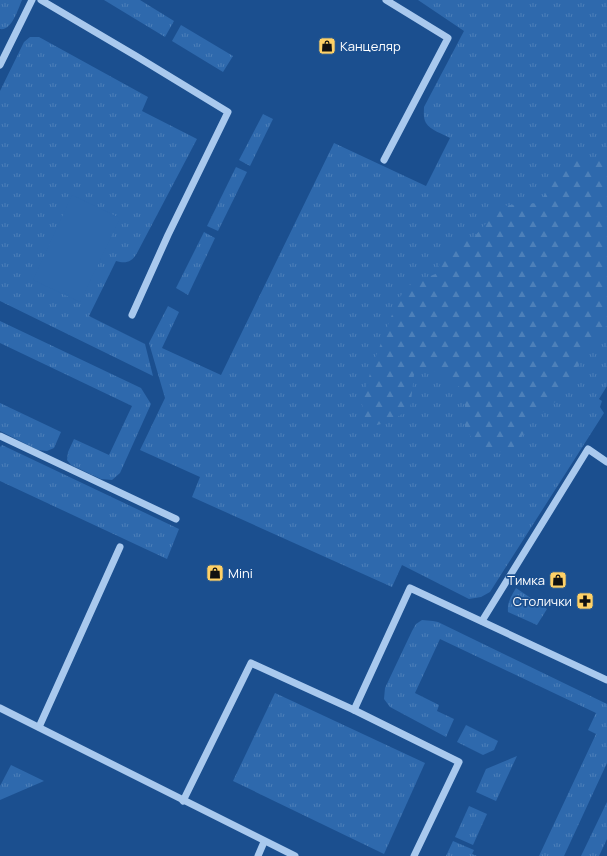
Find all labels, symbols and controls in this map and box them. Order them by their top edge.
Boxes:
shop icon: Канцеляр [317,36,337,56]
place label: Канцеляр [340,37,401,55]
shop icon: Mini [205,563,225,583]
place label: Mini [228,564,253,582]
shop icon: Тимка [548,570,568,590]
place label: Тимка [507,571,545,589]
pharmacy icon: Столички [575,591,595,611]
place label: Столички [513,592,572,610]

